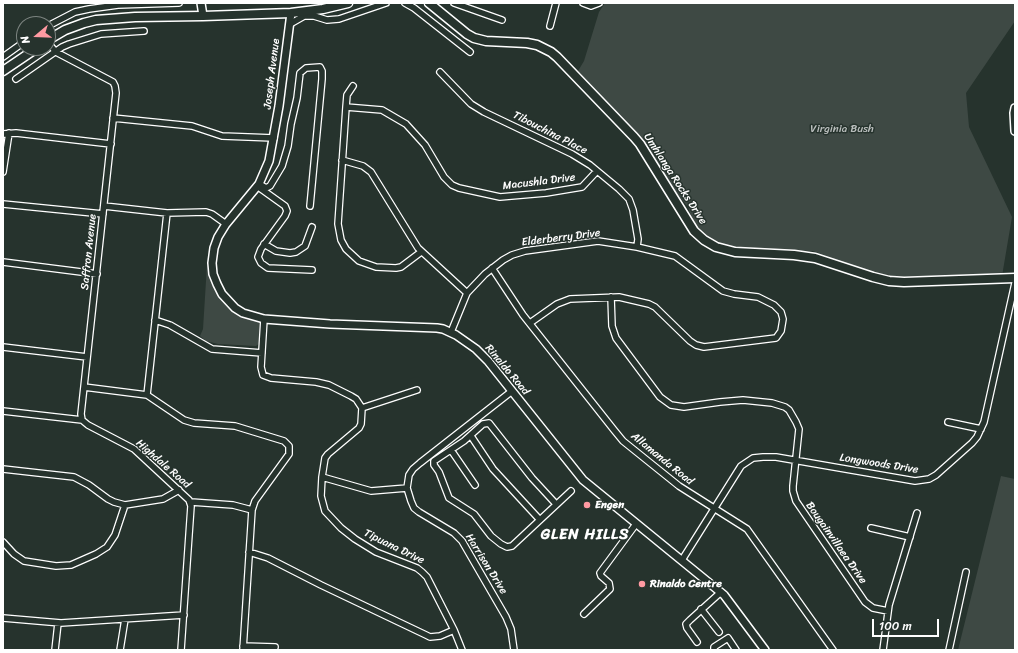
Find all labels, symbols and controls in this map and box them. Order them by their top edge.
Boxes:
north arrow [16,16,56,56]
text: N [15,33,35,46]
street label: Joseph Avenue [261,38,283,110]
street label: Tibouchina Place [511,109,589,157]
park label: Virginia Bush [810,122,874,136]
street label: Umhlanga Rocks Drive [641,131,709,227]
street label: Macushla Drive [502,171,576,193]
street label: Saffron Avenue [78,213,100,291]
street label: Elderberry Drive [521,227,601,249]
street label: Rinaldo Road [482,342,532,398]
street label: Allamanda Road [628,430,696,488]
street label: Highdale Road [133,437,193,491]
street label: Longwoods Drive [839,451,919,477]
place label: Engen [595,498,624,512]
street label: Bougainvillaea Drive [803,499,869,587]
marker: Engen [582,500,592,510]
district label: GLEN HILLS [541,526,629,544]
street label: Tipuana Drive [362,527,426,567]
street label: Harrison Drive [462,531,510,597]
place label: Rinaldo Centre [650,577,722,591]
marker: Rinaldo Centre [637,579,647,589]
scale bar [874,611,941,637]
text: 100 m [879,615,912,637]

